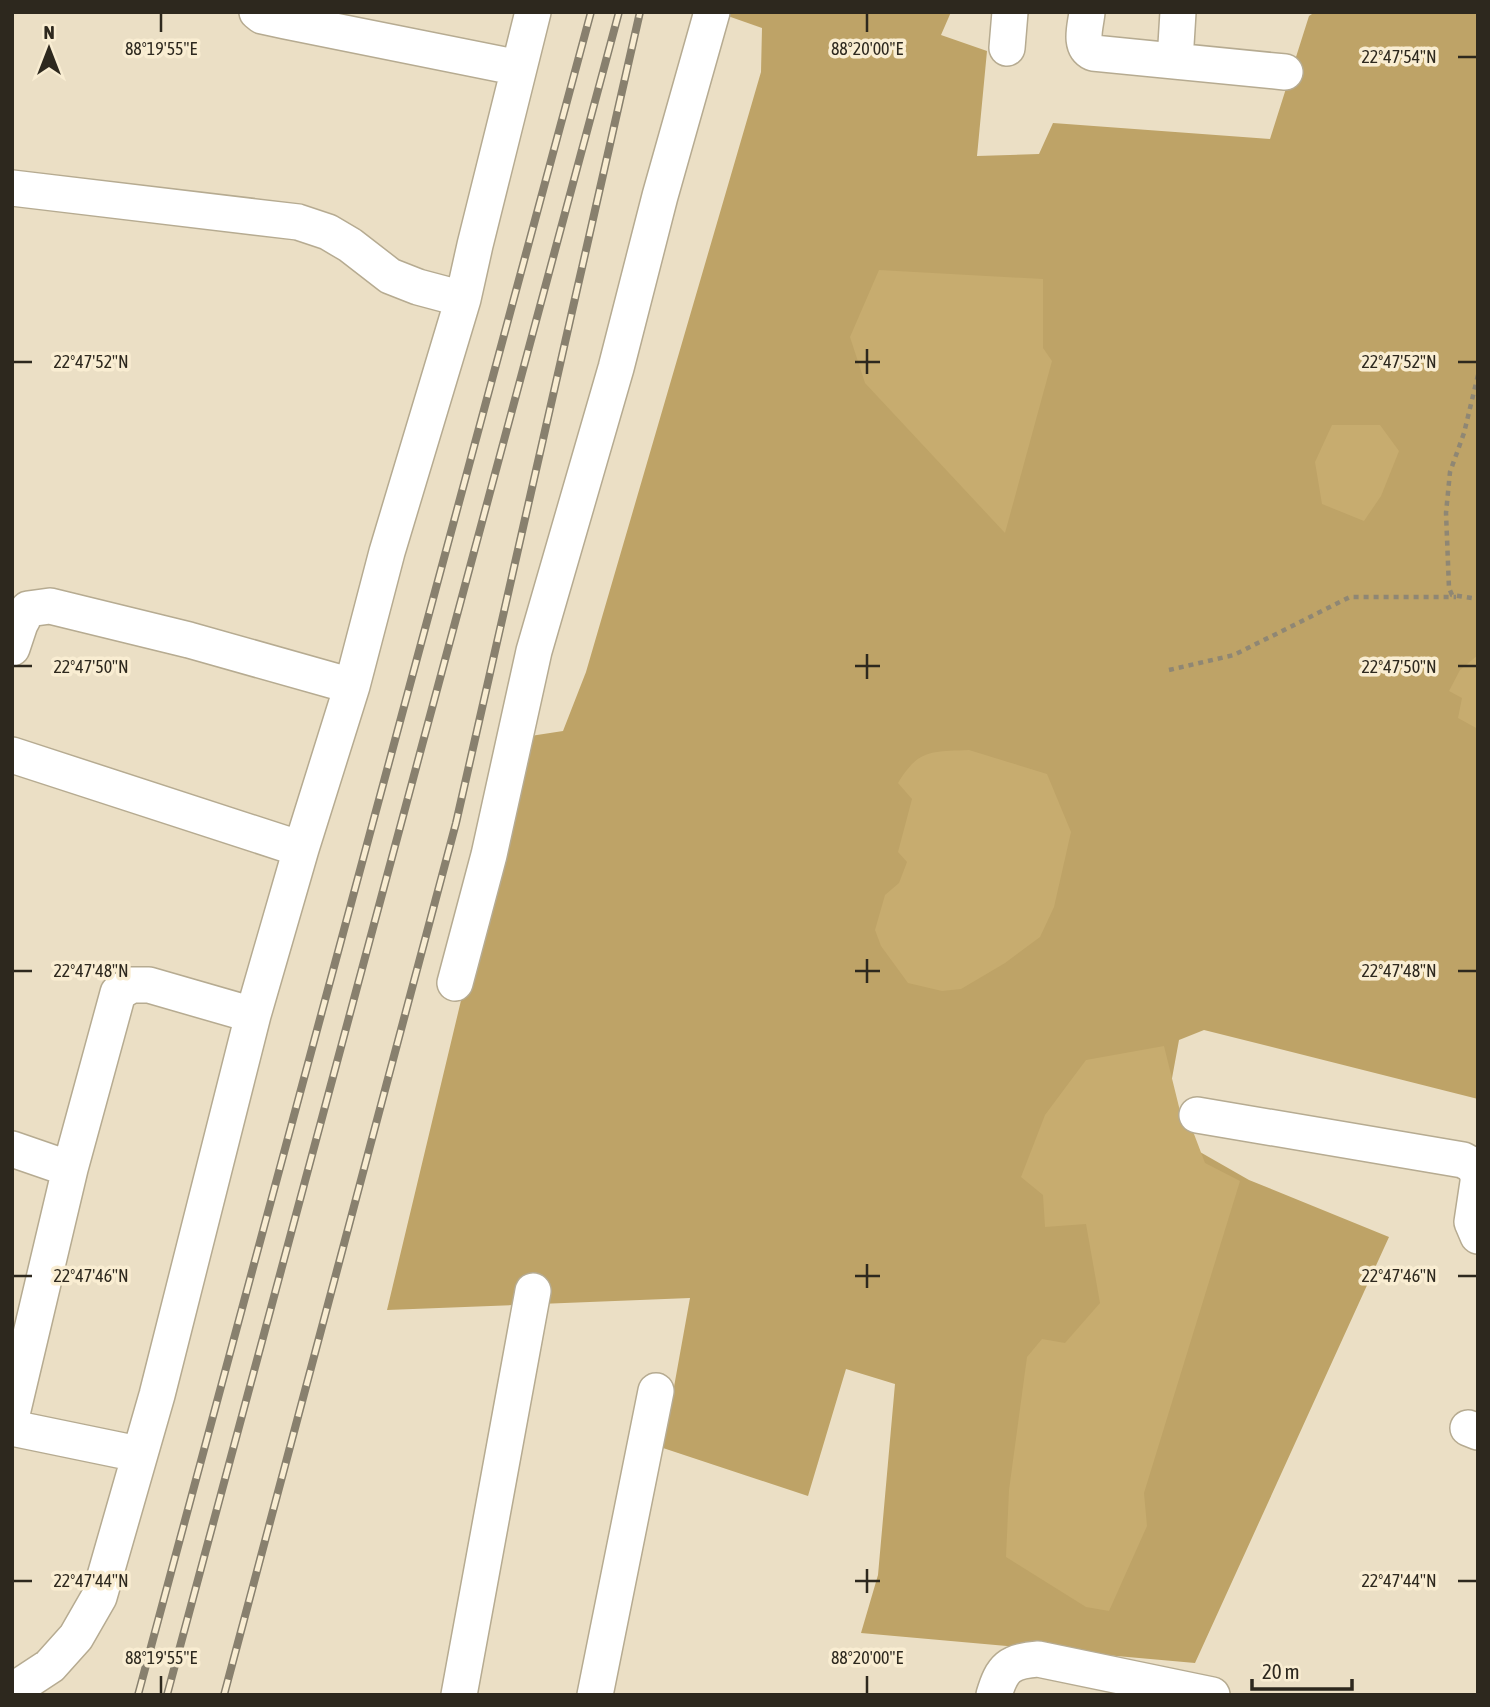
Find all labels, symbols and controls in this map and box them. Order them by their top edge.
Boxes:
north arrow [14,14,84,84]
text: N [43,21,55,43]
text: 88°19'55"E [125,38,197,59]
text: 88°20'00"E [831,38,903,59]
text: 22°47'54"N [1361,46,1437,67]
text: 22°47'52"N [53,351,129,372]
text: 22°47'52"N [1361,351,1437,372]
text: 22°47'50"N [53,656,129,677]
text: 22°47'50"N [1361,656,1437,677]
text: 22°47'48"N [53,960,129,981]
text: 22°47'48"N [1361,960,1437,981]
text: 22°47'46"N [53,1265,129,1286]
text: 22°47'46"N [1361,1265,1437,1286]
text: 22°47'44"N [53,1570,129,1591]
text: 22°47'44"N [1361,1570,1437,1591]
text: 88°19'55"E [125,1647,197,1668]
text: 88°20'00"E [831,1647,903,1668]
scale bar [1252,1648,1352,1692]
text: 20 m [1262,1659,1300,1683]

